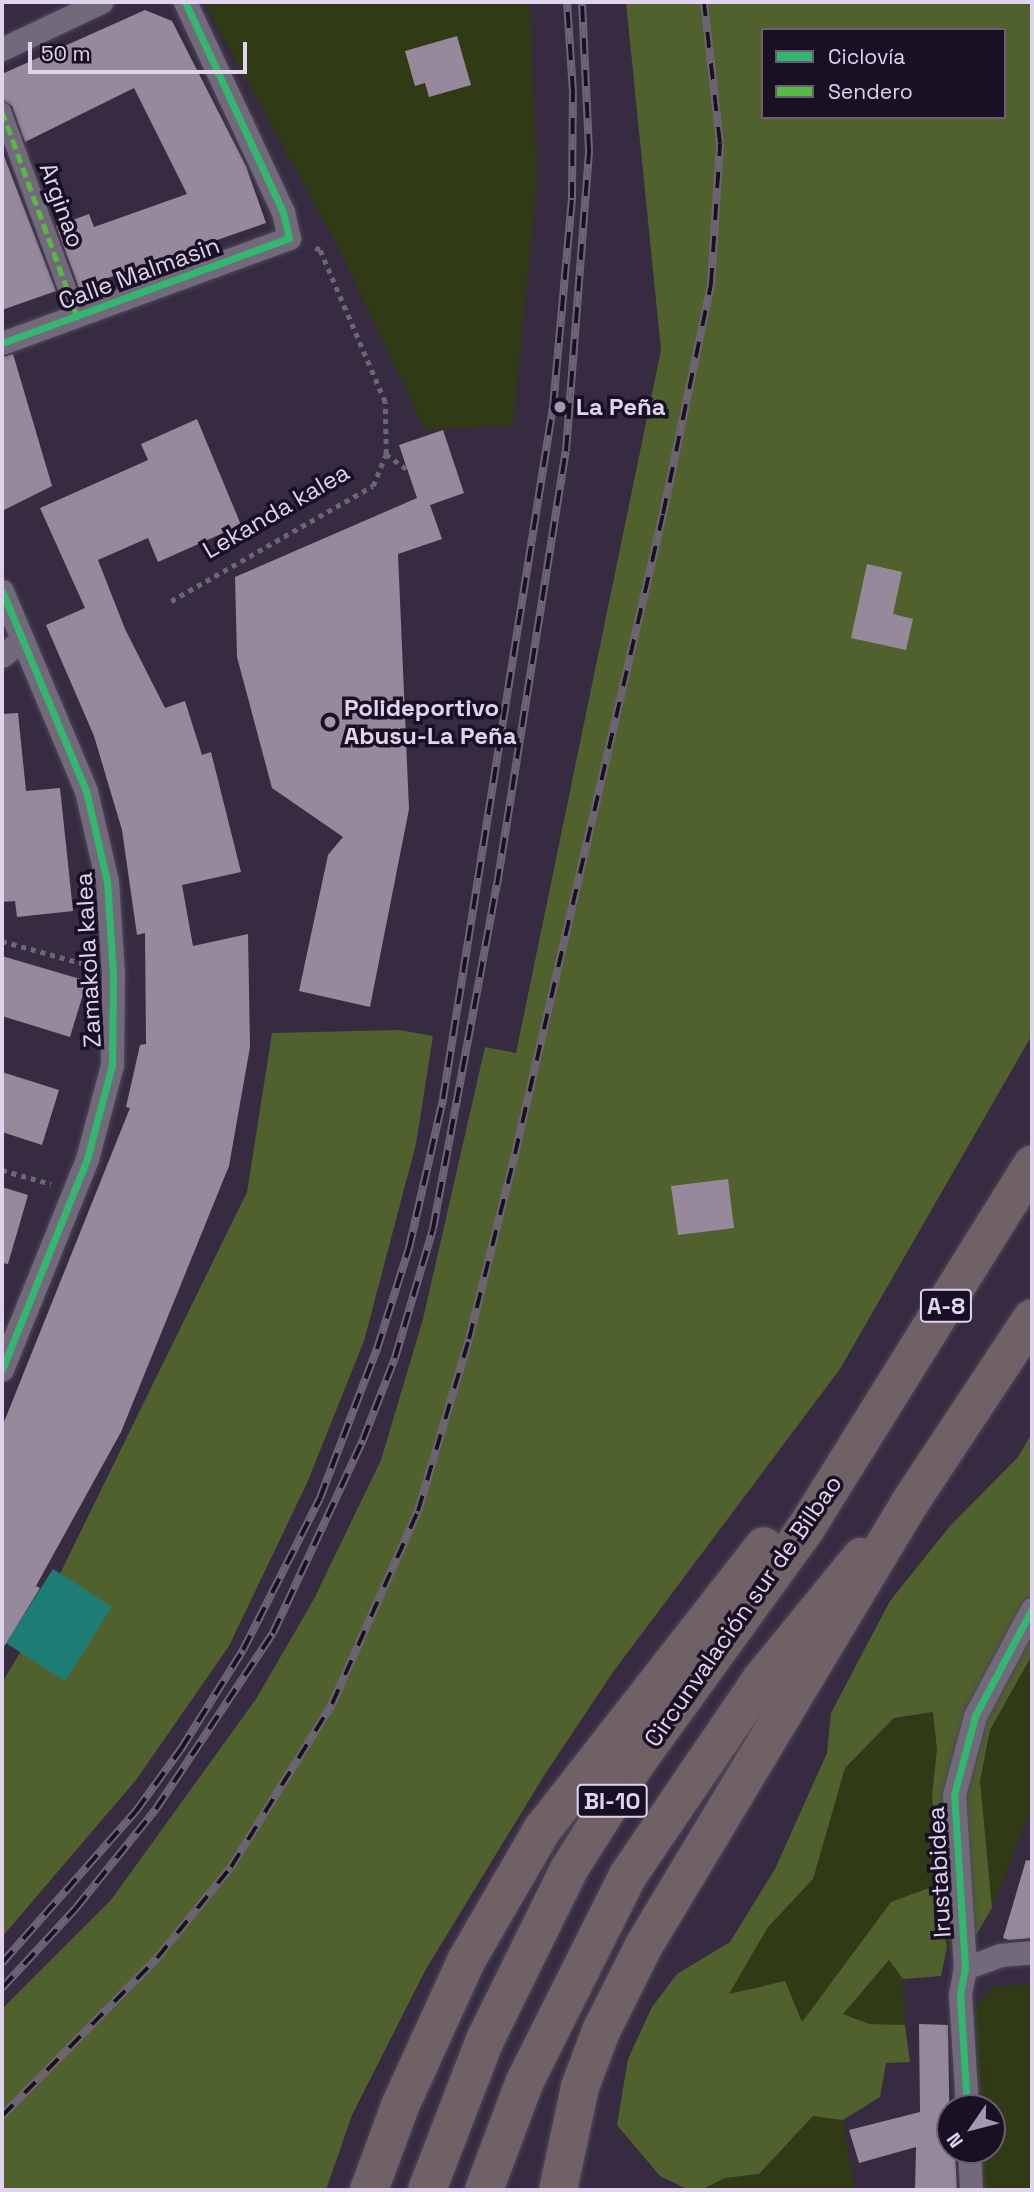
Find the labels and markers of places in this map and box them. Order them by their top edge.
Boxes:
place label: La Peña [576,393,666,421]
marker: La Peña [550,397,570,417]
place label: Polideportivo Abusu-La Peña [344,694,517,750]
marker: Polideportivo Abusu-La Peña [322,714,338,730]

